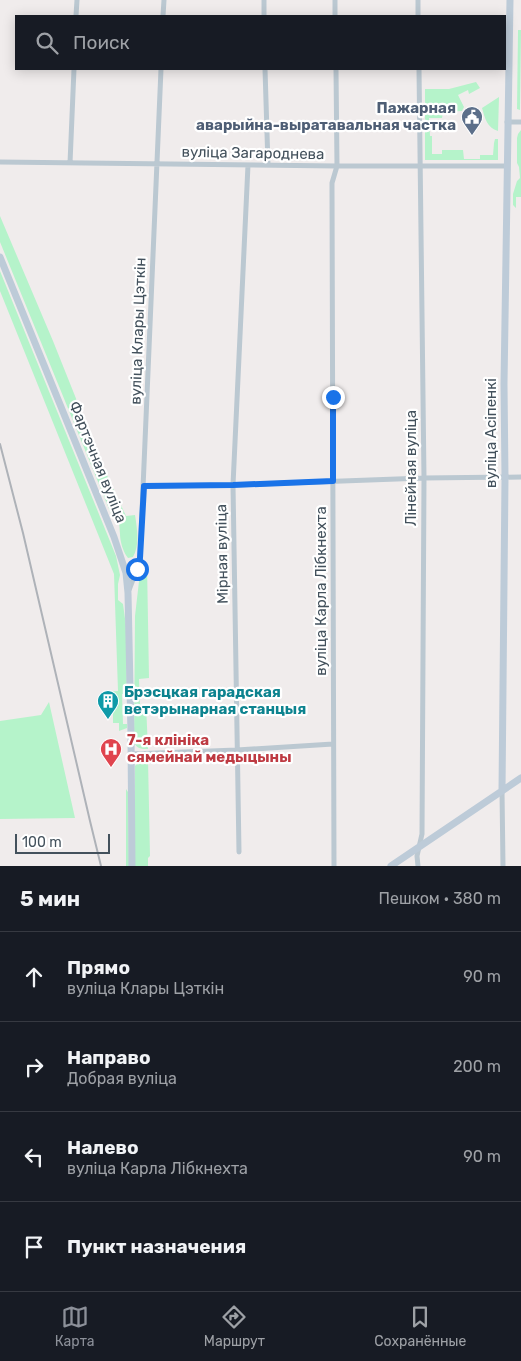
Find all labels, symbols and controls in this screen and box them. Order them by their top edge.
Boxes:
search box [15,15,506,70]
icon: search [33,29,61,57]
text: Поиск [73,31,130,54]
place label: Пажарная аварыйна-выратавальная частка [196,99,456,134]
public building icon: Пажарная аварыйна-выратавальная частка [460,105,484,136]
street label: вуліца Загароднева [181,143,325,163]
street label: вуліца Клары Цэткін [126,257,150,405]
street label: вуліца Асіпенкі [482,378,500,488]
route end [322,386,345,409]
street label: Фартэчная вуліца [65,399,131,525]
street label: Лінейная вуліца [402,410,420,526]
street label: Мірная вуліца [212,504,232,604]
street label: вуліца Карла Лібкнехта [312,506,330,676]
route start [126,558,149,581]
place label: Брэсцкая гарадская ветэрынарная станцыя [124,683,306,718]
building icon: Брэсцкая гарадская ветэрынарная станцыя [96,689,120,720]
place label: 7-я клініка сямейнай медыцыны [127,731,292,766]
hospital icon: 7-я клініка сямейнай медыцыны [99,737,123,768]
scale bar [15,831,110,854]
text: 100 m [22,834,62,851]
text: 5 мин [20,886,80,911]
text: Пешком · 380 m [379,889,501,908]
text: Прямо [67,956,130,979]
icon: ahead [20,963,48,991]
text: 90 m [463,967,501,986]
text: вуліца Клары Цэткін [67,979,224,998]
text: Направо [67,1046,151,1069]
icon: right [20,1053,48,1081]
text: 200 m [453,1057,501,1076]
text: Добрая вуліца [67,1069,177,1088]
text: Налево [67,1136,139,1159]
icon: left [20,1143,48,1171]
text: 90 m [463,1147,501,1166]
text: вуліца Карла Лібкнехта [67,1159,248,1178]
icon: arrive [20,1233,48,1261]
text: Пункт назначения [67,1235,246,1258]
tab: Карта [55,1303,95,1350]
tab: Маршрут [204,1303,265,1350]
tab: Сохранённые [374,1303,466,1350]

